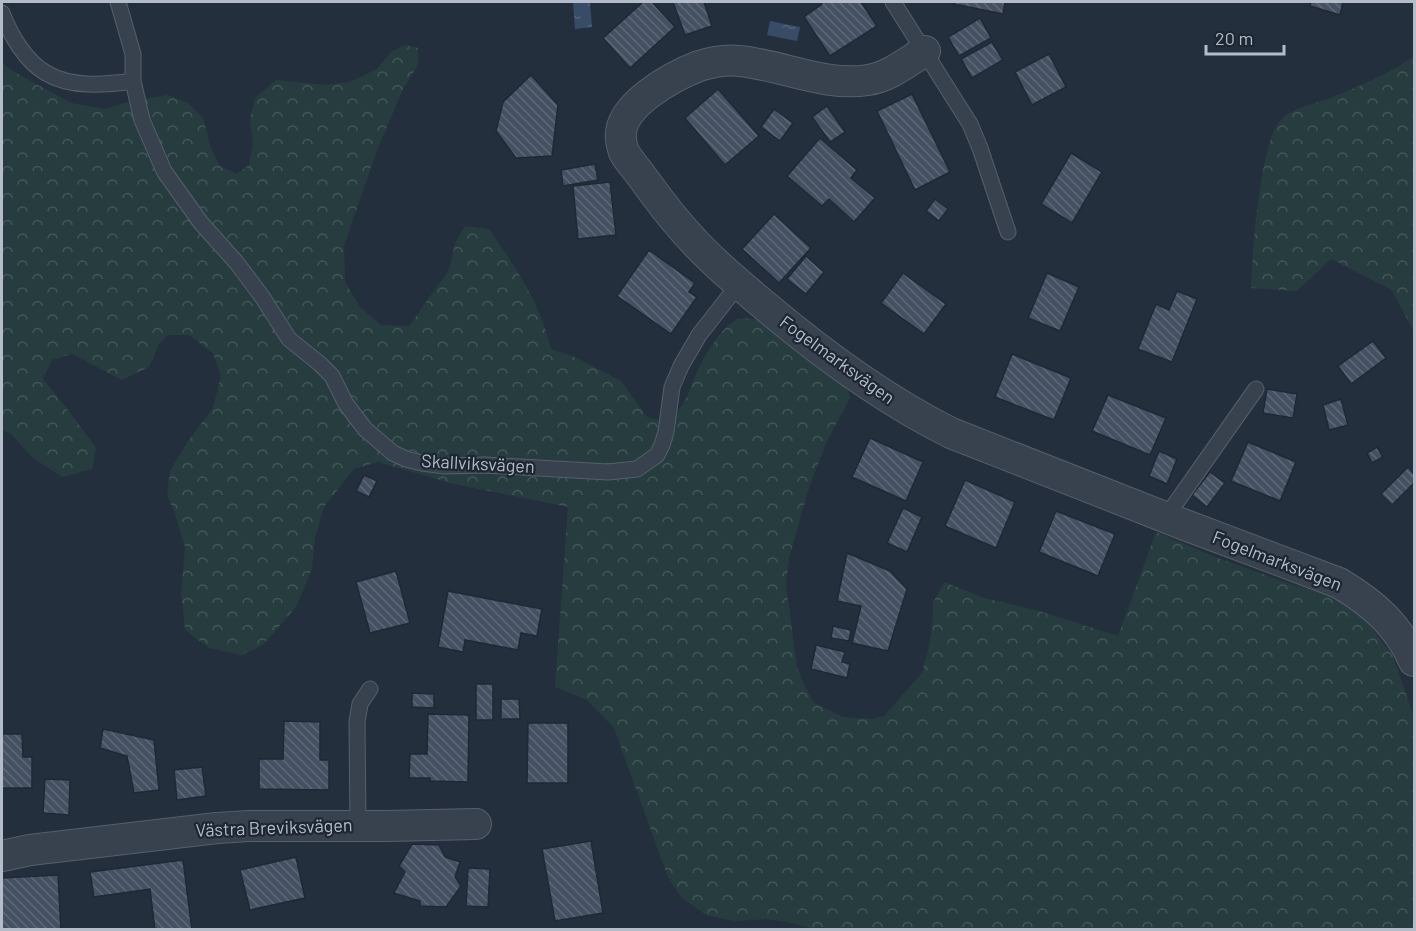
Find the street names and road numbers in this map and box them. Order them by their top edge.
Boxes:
street label: Fogelmarksvägen [776,310,899,408]
street label: Skallviksvägen [421,449,535,477]
street label: Fogelmarksvägen [1210,525,1345,595]
street label: Västra Breviksvägen [195,813,353,841]

